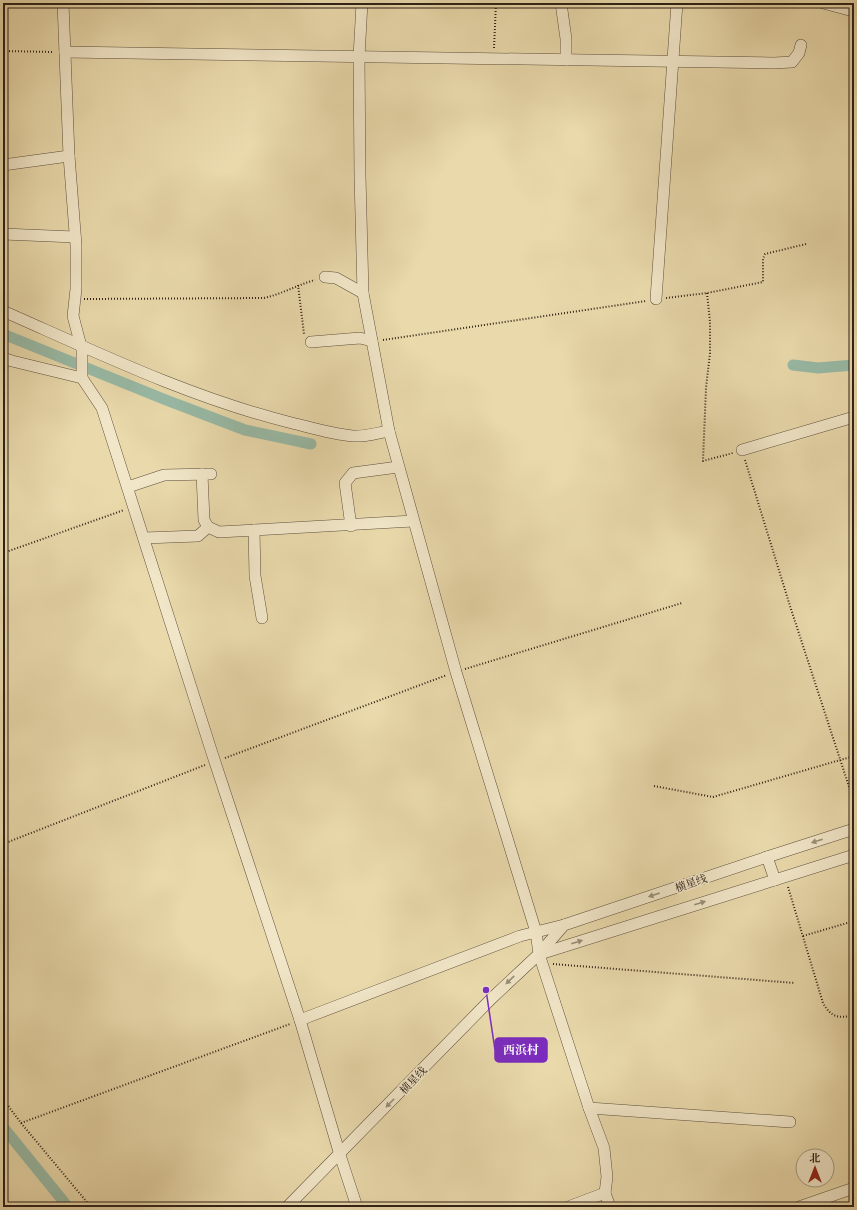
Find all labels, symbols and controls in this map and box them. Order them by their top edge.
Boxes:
one-way arrow [810,838,822,844]
street label: 横星线 [673,871,709,895]
one-way arrow [647,892,659,898]
one-way arrow [695,900,707,906]
one-way arrow [571,939,583,945]
one-way arrow [506,975,515,984]
callout: 西浜村 [495,1038,547,1062]
text: 西浜村 [503,1042,539,1057]
street label: 横星线 [397,1063,429,1097]
one-way arrow [385,1098,395,1108]
north arrow [795,1148,835,1188]
text: 北 [810,1151,821,1165]

